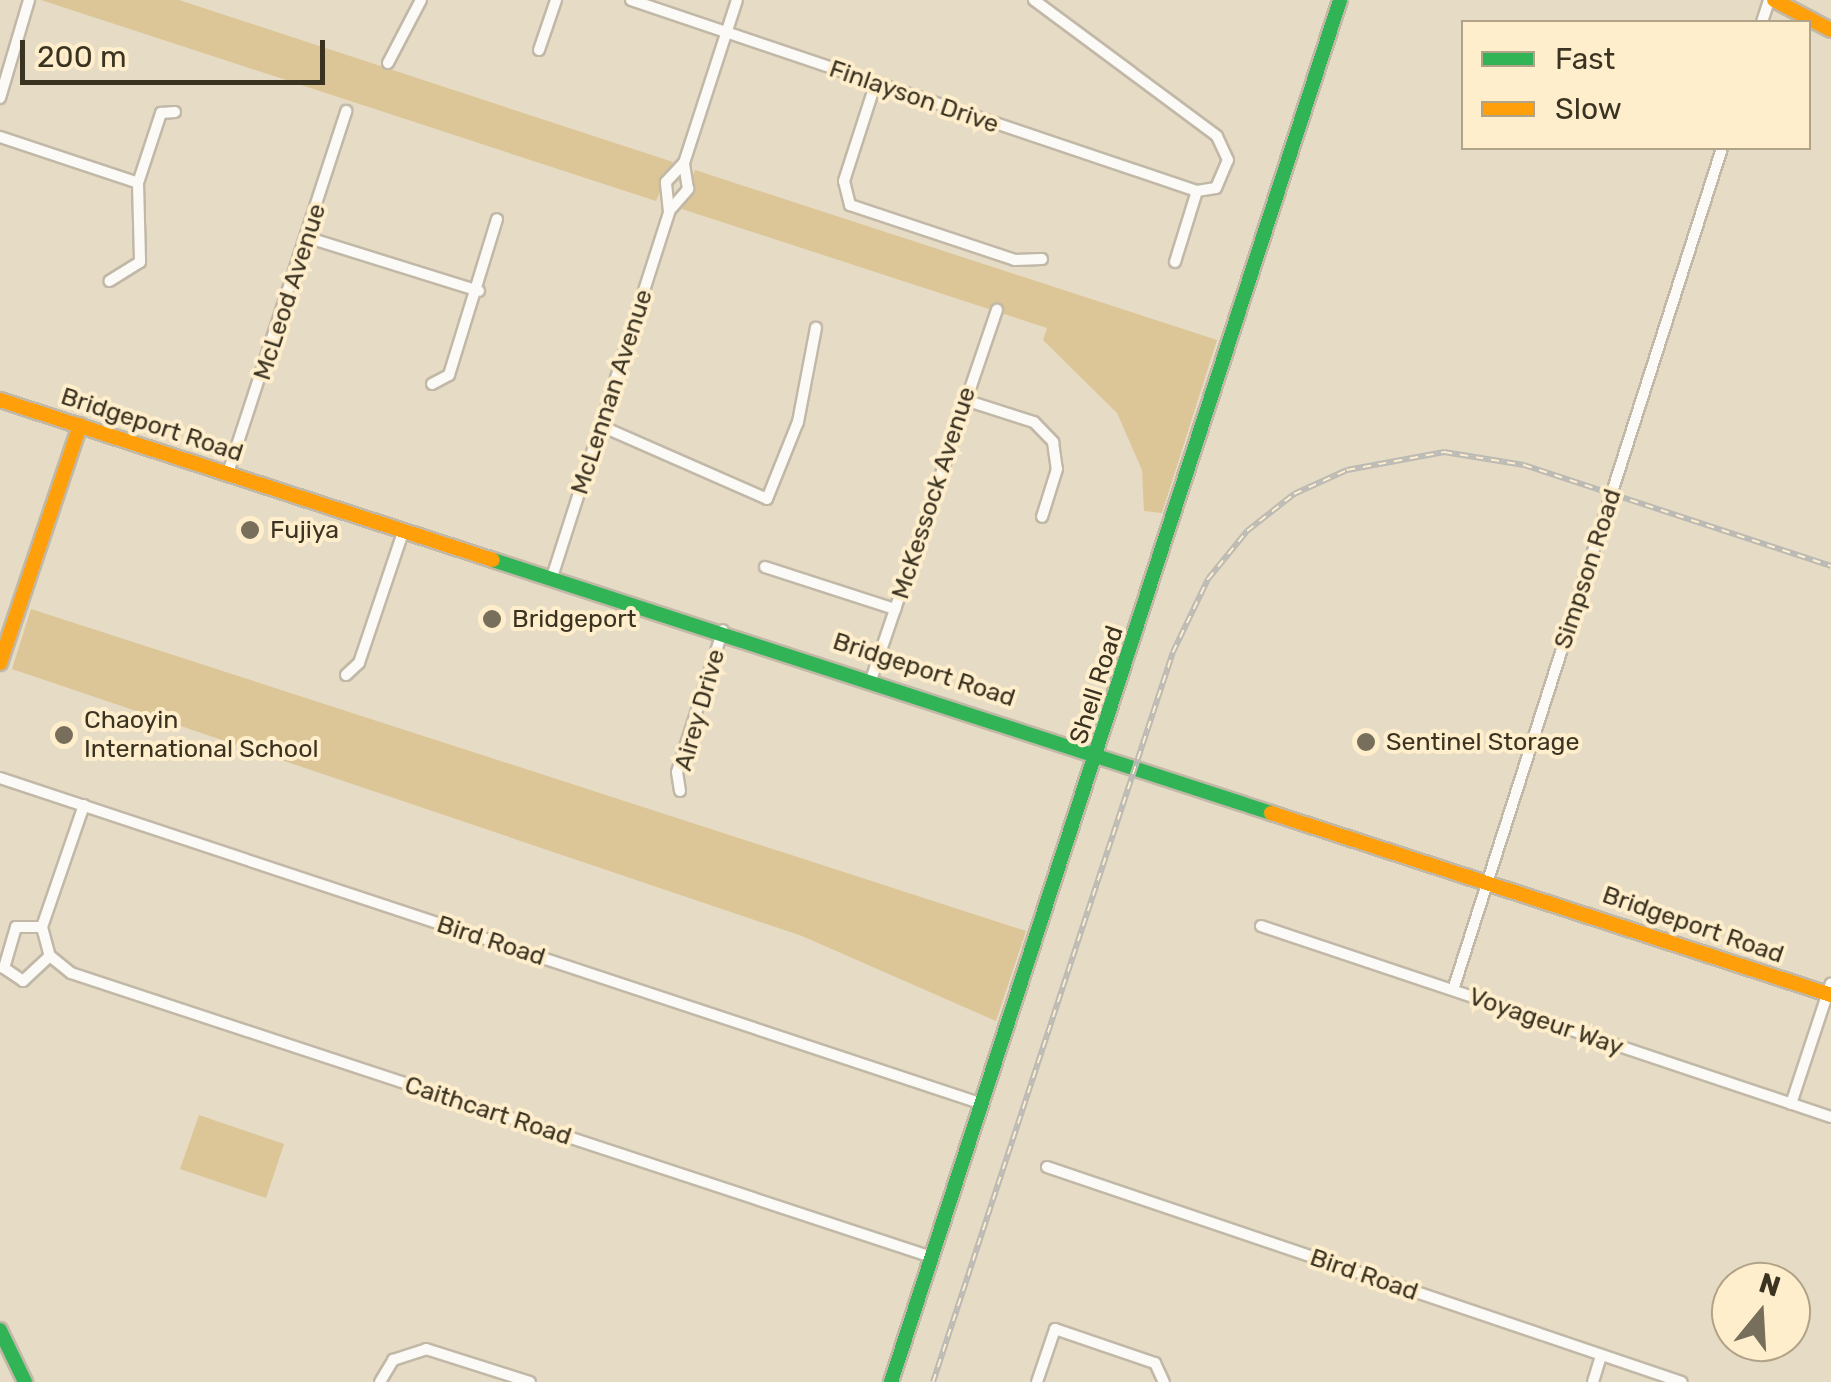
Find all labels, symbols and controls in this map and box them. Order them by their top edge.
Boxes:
scale bar [25,20,330,82]
legend [1461,20,1811,150]
text: 200 m [37,39,127,75]
text: Fast [1555,41,1615,77]
street label: Finlayson Drive [825,54,1003,140]
text: Slow [1555,91,1622,127]
street label: McLeod Avenue [247,200,333,384]
street label: McLennan Avenue [565,285,659,499]
street label: Bridgeport Road [57,381,247,469]
street label: McKessock Avenue [885,383,983,603]
street label: Simpson Road [1548,485,1628,653]
place label: Fujiya [270,515,339,545]
marker: Fujiya [239,519,261,541]
place label: Bridgeport [512,604,637,634]
marker: Bridgeport [481,608,503,630]
street label: Shell Road [1064,622,1130,748]
street label: Bridgeport Road [829,626,1019,714]
street label: Airey Drive [668,645,732,775]
place label: Chaoyin International School [84,706,319,765]
marker: Chaoyin International School [53,724,75,746]
place label: Sentinel Storage [1386,727,1579,757]
marker: Sentinel Storage [1355,731,1377,753]
street label: Bridgeport Road [1598,880,1788,970]
street label: Bird Road [433,909,549,973]
street label: Voyageur Way [1464,981,1628,1063]
street label: Caithcart Road [401,1070,575,1152]
street label: Bird Road [1306,1243,1422,1307]
north arrow [1711,1262,1811,1362]
text: N [1755,1266,1784,1304]

